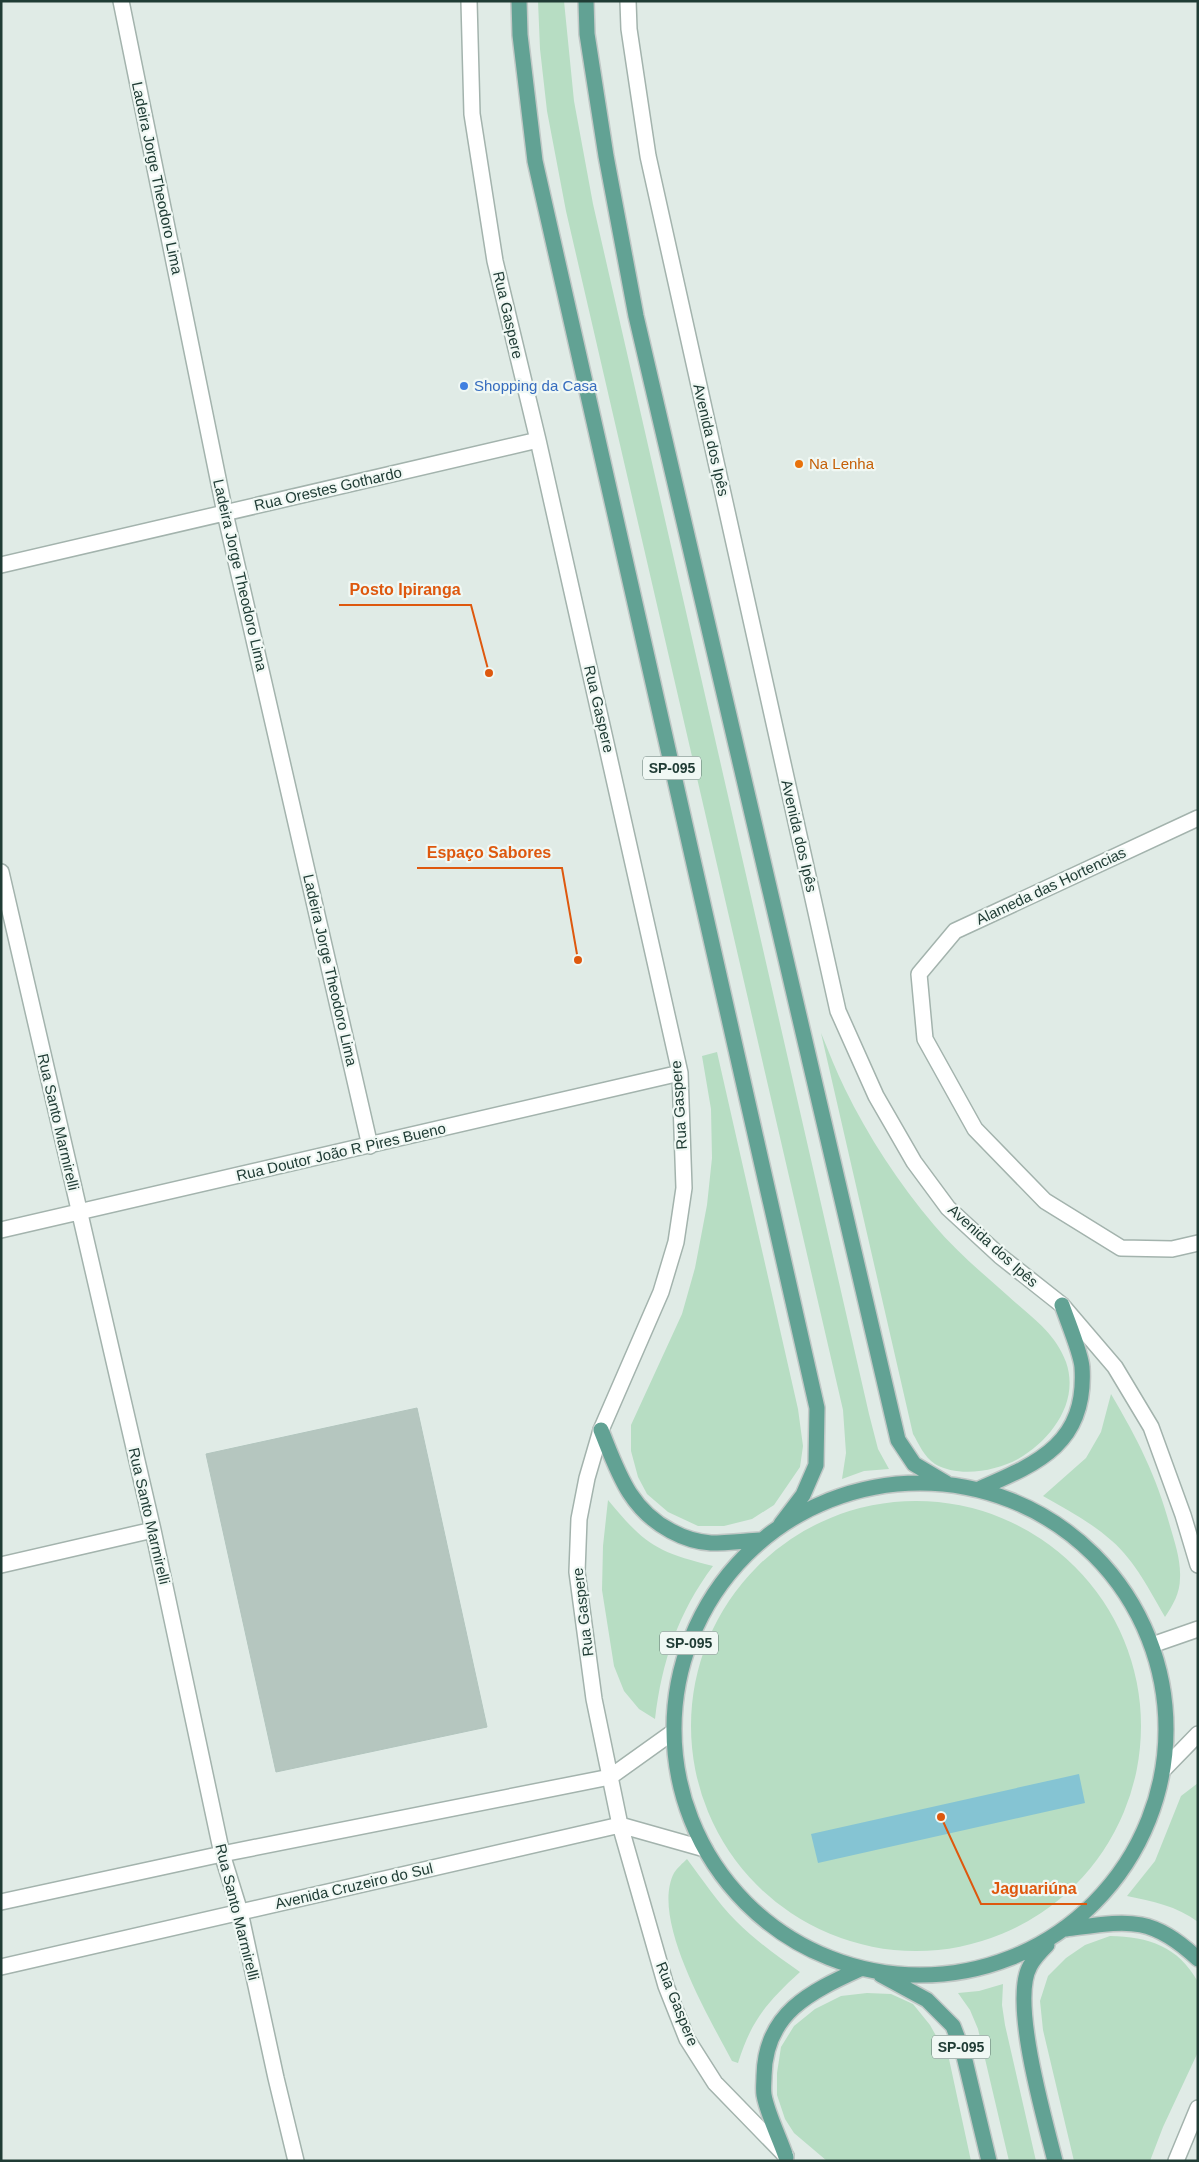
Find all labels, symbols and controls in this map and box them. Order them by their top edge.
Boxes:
street label: Ladeira Jorge Theodoro Lima [129,80,186,276]
street label: Rua Gaspere [490,270,527,360]
place label: Shopping da Casa [474,377,598,394]
marker: Shopping da Casa [458,380,470,392]
street label: Avenida dos Ipês [690,382,733,498]
place label: Na Lenha [809,455,875,472]
marker: Na Lenha [793,458,805,470]
street label: Rua Orestes Gothardo [252,463,403,514]
street label: Ladeira Jorge Theodoro Lima [210,477,271,673]
callout: Posto Ipiranga [339,574,471,605]
text: Posto Ipiranga [349,581,461,598]
street label: Rua Gaspere [581,664,618,754]
road number: SP-095 [643,756,701,780]
street label: Avenida dos Ipês [778,778,821,894]
callout: Espaço Sabores [417,837,562,868]
street label: Alameda das Hortencias [973,843,1128,928]
text: Espaço Sabores [427,844,551,861]
street label: Ladeira Jorge Theodoro Lima [300,872,361,1068]
street label: Rua Santo Marmirelli [34,1052,83,1192]
street label: Rua Gaspere [667,1060,690,1150]
street label: Rua Doutor João R Pires Bueno [235,1119,447,1184]
street label: Avenida dos Ipês [945,1201,1042,1290]
street label: Rua Santo Marmirelli [125,1446,174,1586]
street label: Rua Gaspere [569,1567,596,1657]
road number: SP-095 [660,1632,718,1655]
street label: Rua Santo Marmirelli [212,1842,263,1982]
street label: Avenida Cruzeiro do Sul [273,1859,434,1912]
callout: Jaguariúna [981,1873,1087,1904]
text: Jaguariúna [991,1880,1077,1897]
street label: Rua Gaspere [653,1959,702,2048]
road number: SP-095 [932,2035,990,2058]

